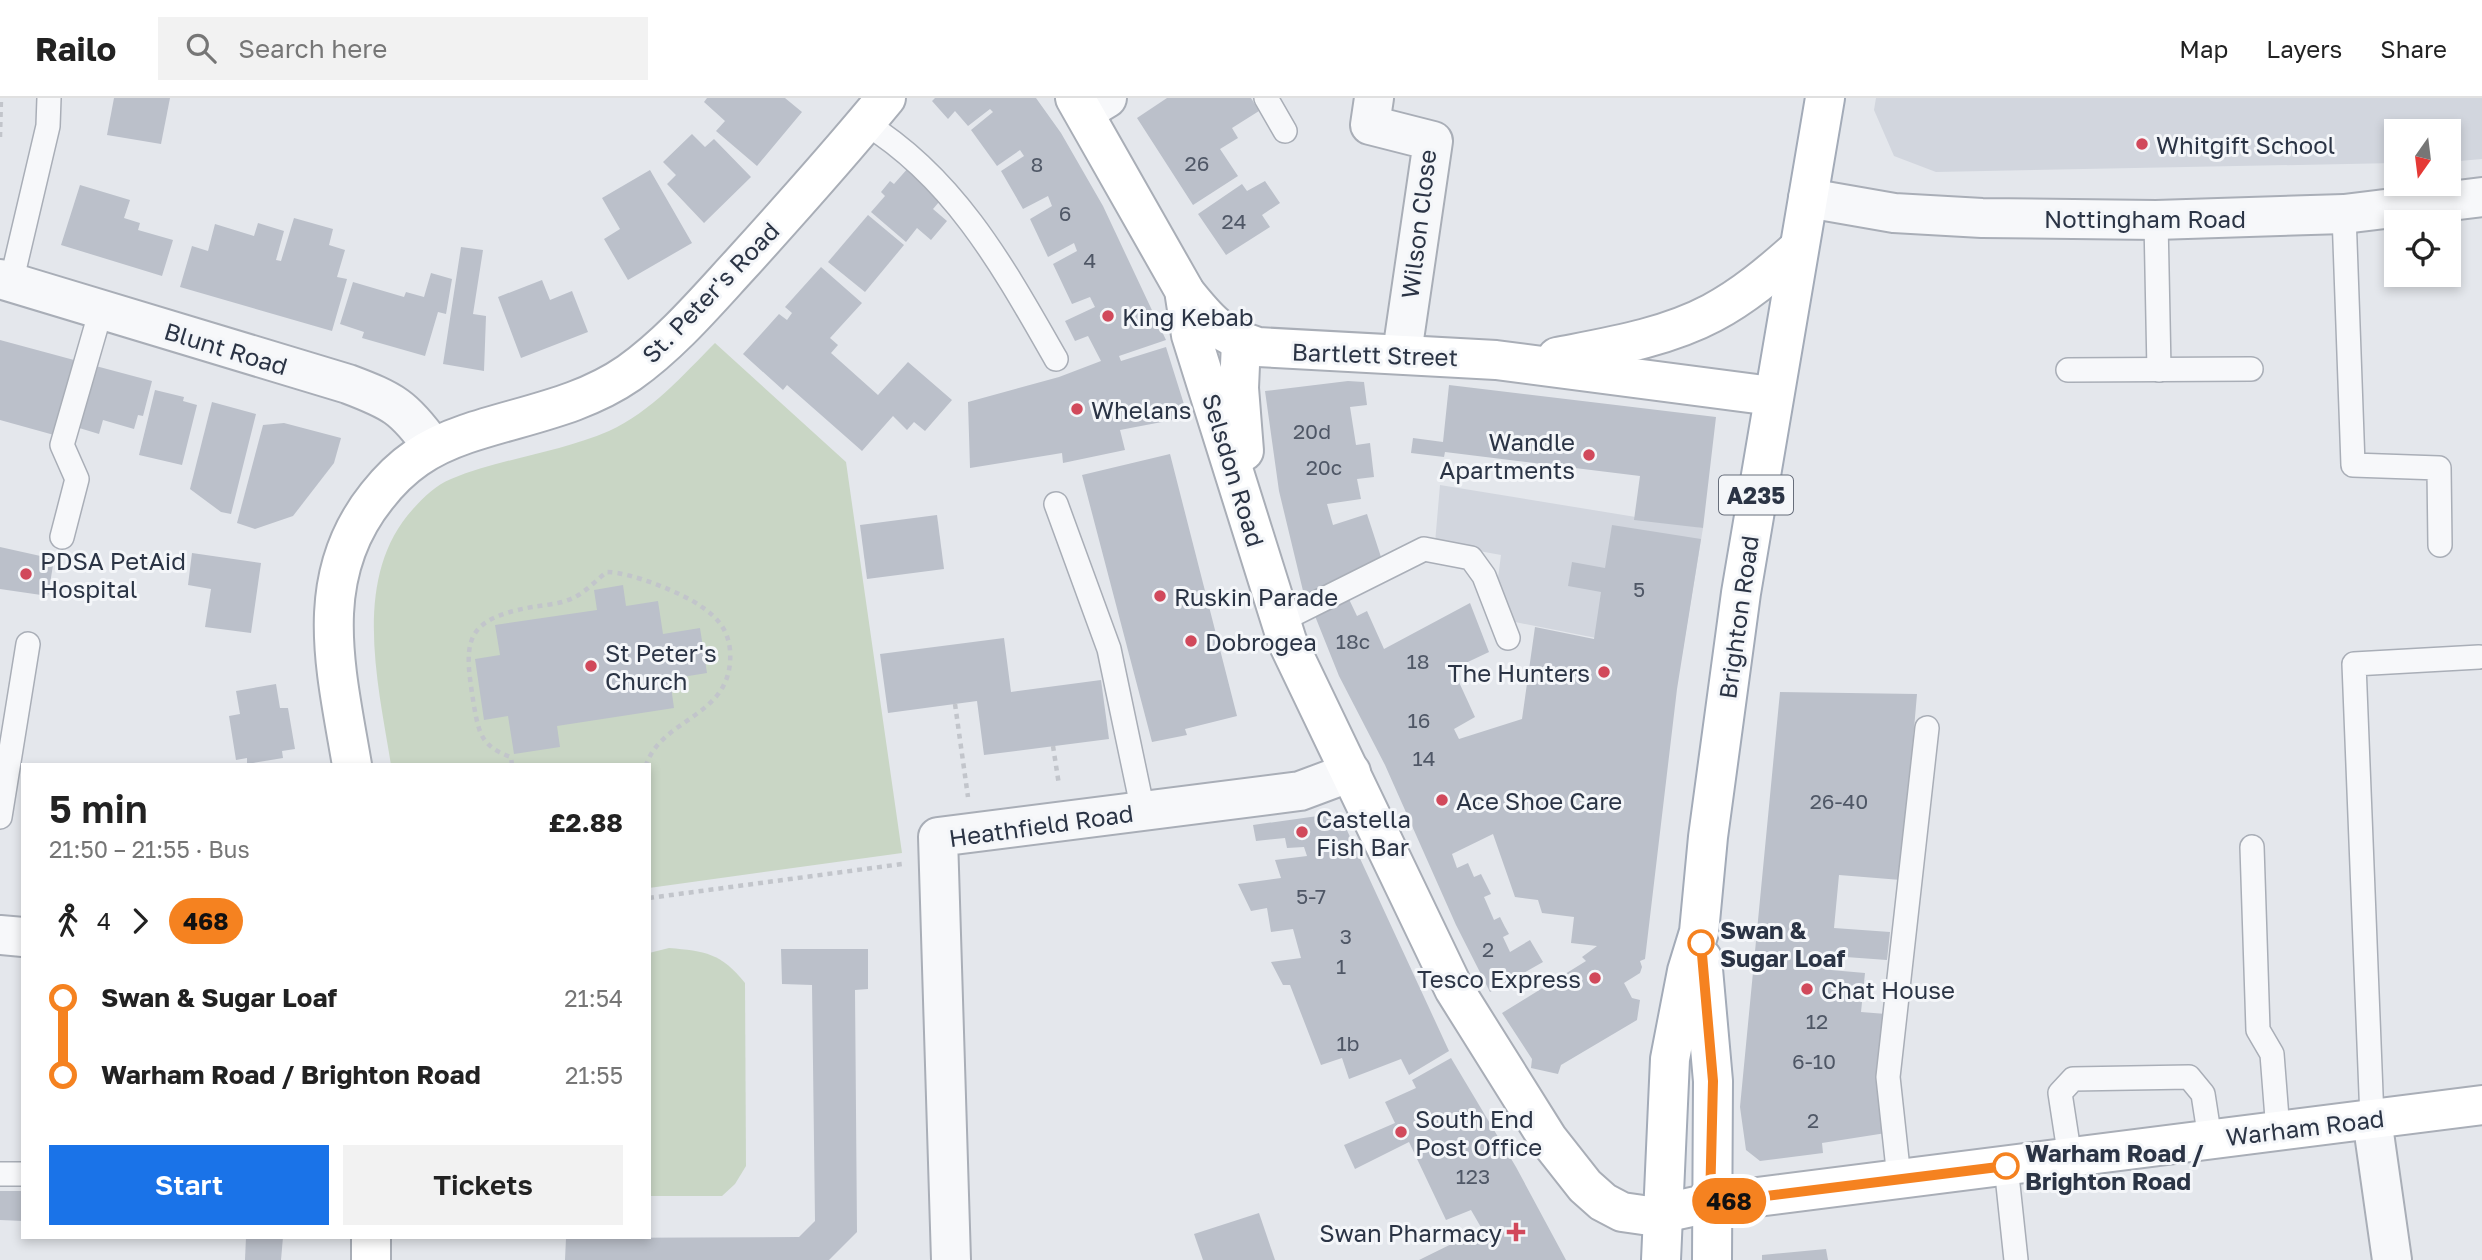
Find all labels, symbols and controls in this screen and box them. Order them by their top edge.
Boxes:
search box [158,17,648,80]
text: Railo [35,29,116,68]
icon: search [182,29,220,67]
text: Search here [238,33,387,64]
text: Map [2179,34,2228,63]
text: Layers [2266,34,2342,63]
text: Share [2380,34,2447,63]
north arrow [2384,119,2460,196]
map controls [2384,119,2461,287]
place label: Whitgift School [2156,130,2335,159]
marker: Whitgift School [2134,136,2150,152]
street label: Wilson Close [1394,148,1442,300]
house number: 26 [1185,150,1209,176]
house number: 8 [1031,151,1043,177]
house number: 6 [1059,200,1071,226]
street label: Nottingham Road [2044,204,2246,233]
house number: 24 [1222,208,1247,234]
button: locate [2384,210,2461,287]
street label: St. Peter's Road [636,216,784,368]
house number: 4 [1084,247,1096,273]
place label: King Kebab [1122,302,1254,331]
marker: King Kebab [1100,308,1116,324]
street label: Blunt Road [161,316,291,380]
street label: Bartlett Street [1291,337,1459,371]
street label: Selsdon Road [1197,390,1271,550]
place label: Whelans [1091,395,1191,424]
marker: Whelans [1069,401,1085,417]
house number: 20d [1293,418,1331,444]
place label: Wandle Apartments [1439,427,1575,484]
marker: Wandle Apartments [1581,447,1597,463]
house number: 20c [1306,454,1342,480]
road number: A235 [1719,476,1793,514]
street label: Brighton Road [1712,533,1764,701]
place label: PDSA PetAid Hospital [40,546,186,603]
marker: PDSA PetAid Hospital [18,566,34,582]
house number: 5 [1633,576,1645,602]
place label: Ruskin Parade [1174,582,1338,611]
marker: Ruskin Parade [1152,588,1168,604]
place label: Dobrogea [1205,627,1317,656]
house number: 18c [1336,628,1370,654]
marker: Dobrogea [1183,633,1199,649]
place label: St Peter's Church [605,638,717,695]
house number: 18 [1407,648,1430,674]
marker: St Peter's Church [583,658,599,674]
place label: The Hunters [1448,658,1590,687]
marker: The Hunters [1596,664,1612,680]
house number: 16 [1408,707,1430,733]
house number: 14 [1413,745,1436,771]
text: 5 min [49,786,148,831]
place label: Ace Shoe Care [1456,786,1622,815]
house number: 26-40 [1810,788,1868,814]
marker: Ace Shoe Care [1434,792,1450,808]
street label: Heathfield Road [947,798,1135,852]
place label: Castella Fish Bar [1316,804,1411,861]
text: £2.88 [548,807,623,838]
marker: Castella Fish Bar [1294,824,1310,840]
text: 21:50 – 21:55 · Bus [49,835,250,863]
house number: 5-7 [1296,883,1326,909]
icon: walk [49,902,87,940]
icon: forward [121,902,159,940]
text: 468 [183,906,229,935]
text: 4 [97,907,111,935]
place label: Swan & Sugar Loaf [1720,915,1845,972]
house number: 3 [1340,923,1352,949]
marker: Swan & Sugar Loaf [1688,930,1714,956]
house number: 2 [1482,936,1494,962]
house number: 1 [1336,953,1346,979]
place label: Tesco Express [1417,964,1581,993]
marker: Tesco Express [1587,970,1603,986]
place label: Chat House [1821,975,1955,1004]
marker: Chat House [1799,981,1815,997]
text: Swan & Sugar Loaf [101,982,337,1013]
text: 21:54 [564,984,623,1012]
house number: 12 [1806,1008,1828,1034]
house number: 1b [1336,1030,1360,1056]
house number: 6-10 [1792,1048,1836,1074]
text: Warham Road / Brighton Road [101,1059,481,1090]
text: 21:55 [565,1061,623,1089]
street label: Warham Road [2224,1103,2386,1151]
place label: South End Post Office [1415,1104,1542,1161]
house number: 2 [1807,1107,1819,1133]
marker: South End Post Office [1393,1124,1409,1140]
place label: Warham Road / Brighton Road [2025,1138,2204,1195]
button: Start [49,1145,329,1225]
button: Tickets [343,1145,623,1225]
marker: Warham Road / Brighton Road [1993,1153,2019,1179]
house number: 123 [1456,1163,1490,1189]
line badge: 468 [1689,1178,1769,1224]
text: 468 [1706,1186,1752,1215]
place label: Swan Pharmacy [1319,1218,1502,1247]
marker: Swan Pharmacy [1508,1224,1524,1240]

